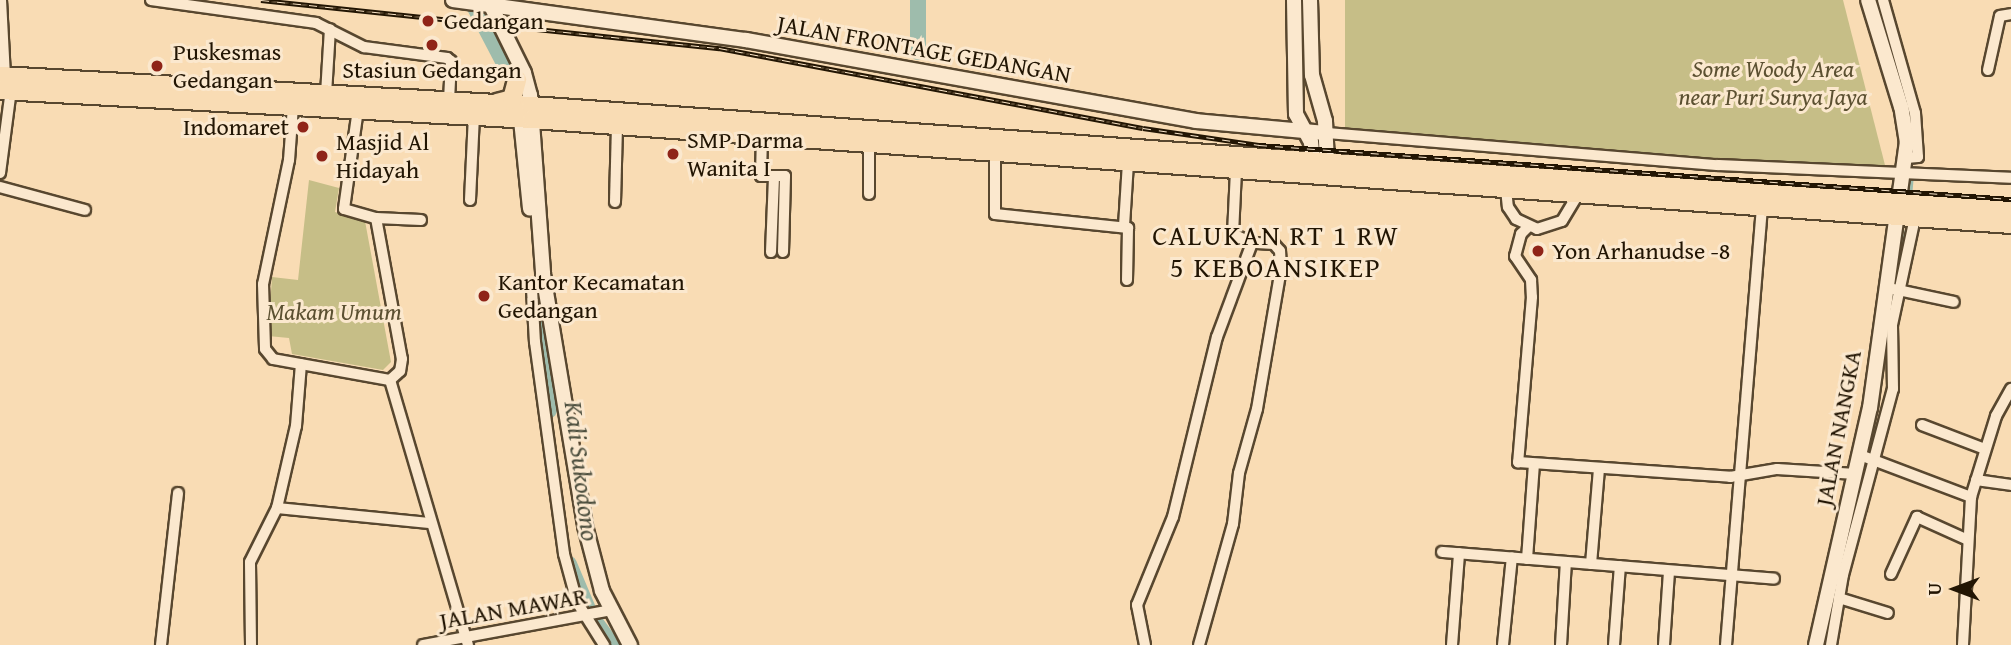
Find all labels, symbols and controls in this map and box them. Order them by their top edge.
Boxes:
place label: Gedangan [444,7,544,35]
street label: JALAN FRONTAGE GEDANGAN [775,9,1073,89]
marker: Gedangan [418,11,438,31]
marker: Stasiun Gedangan [424,37,440,53]
place label: Puskesmas Gedangan [173,38,281,94]
park label: Some Woody Area near Puri Surya Jaya [1678,55,1868,111]
marker: Puskesmas Gedangan [147,56,167,76]
place label: Stasiun Gedangan [342,56,522,84]
place label: Indomaret [183,113,289,141]
marker: Indomaret [295,119,311,135]
place label: SMP Darma Wanita I [687,126,803,182]
place label: Masjid Al Hidayah [336,128,429,184]
marker: SMP Darma Wanita I [665,146,681,162]
marker: Masjid Al Hidayah [314,148,330,164]
district label: CALUKAN RT 1 RW 5 KEBOANSIKEP [1154,218,1398,284]
place label: Yon Arhanudse -8 [1552,237,1730,265]
marker: Yon Arhanudse -8 [1530,243,1546,259]
place label: Kantor Kecamatan Gedangan [498,268,685,324]
marker: Kantor Kecamatan Gedangan [476,288,492,304]
park label: Makam Umum [266,298,402,326]
street label: JALAN NANGKA [1809,348,1867,508]
water label: Kali Sukodono [558,399,606,543]
north arrow [1920,554,1990,624]
street label: JALAN MAWAR [437,581,589,635]
text: U [1920,583,1948,595]

